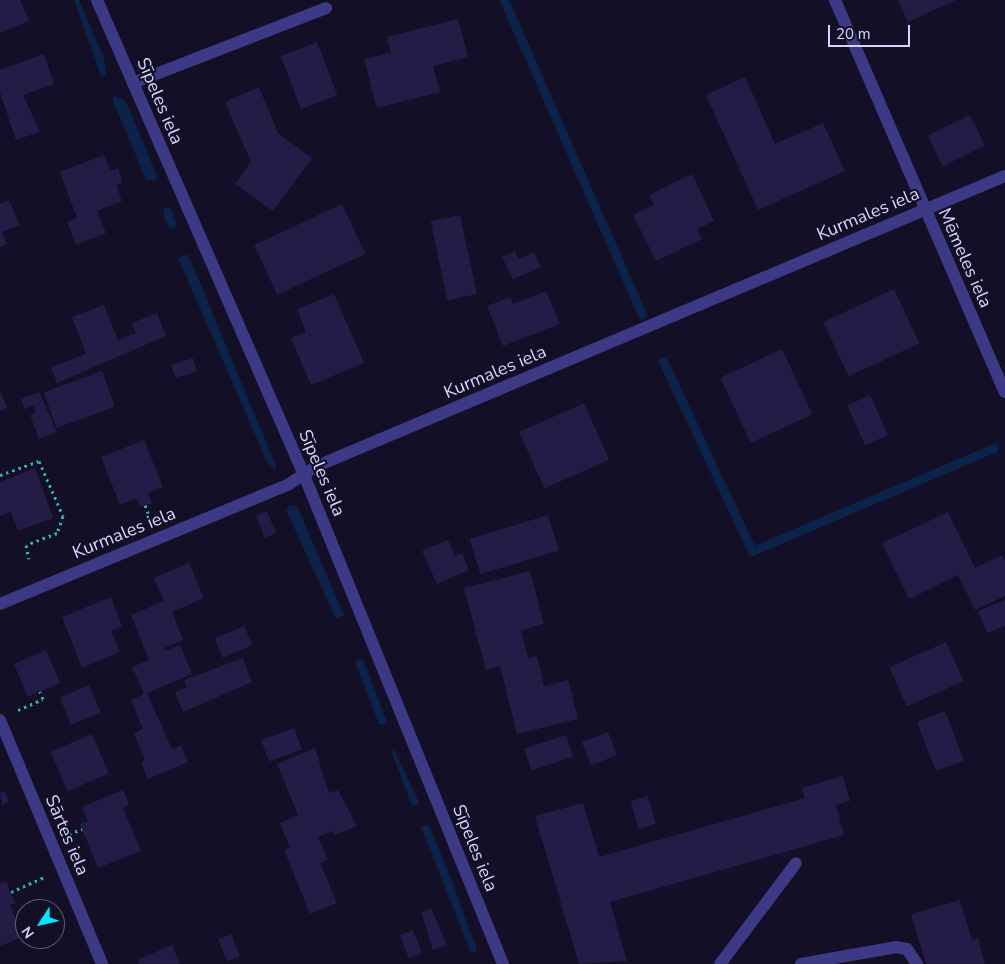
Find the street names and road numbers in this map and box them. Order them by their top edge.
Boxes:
street label: Sīpeles iela [132,54,188,148]
street label: Kurmales iela [813,183,923,245]
street label: Mēmeles iela [933,205,997,311]
street label: Kurmales iela [440,341,550,403]
street label: Sīpeles iela [294,426,350,520]
street label: Kurmales iela [69,503,179,563]
street label: Sārtes iela [40,792,94,878]
street label: Sīpeles iela [448,801,502,895]

